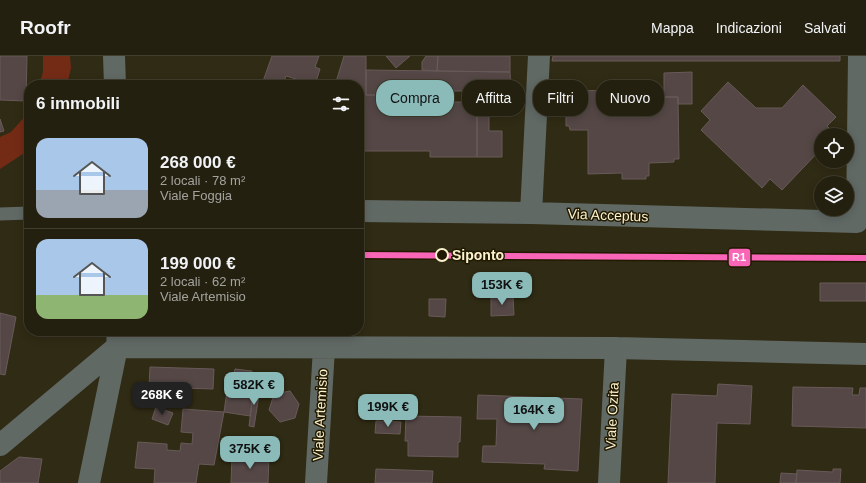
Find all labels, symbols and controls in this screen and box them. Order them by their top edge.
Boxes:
text: Roofr [20,17,71,38]
text: Mappa [651,20,694,36]
text: Indicazioni [716,20,782,36]
text: Salvati [804,20,846,36]
chip: Compra [376,80,454,116]
chip: Affitta [462,80,525,116]
chip: Filtri [533,80,588,116]
chip: Nuovo [596,80,664,116]
icon: filters [330,93,352,115]
text: 6 immobili [36,94,120,113]
map controls [814,128,854,216]
button: locate [814,128,854,168]
text: 268 000 € [160,153,236,172]
icon: home [68,154,116,202]
text: 2 locali · 78 m² [160,173,245,188]
button: layers [814,176,854,216]
text: Viale Foggia [160,188,232,203]
street label: Via Acceptus [567,206,649,224]
place label: Siponto [452,247,504,263]
marker: Siponto [435,248,449,262]
line badge: R1 [728,248,751,267]
text: R1 [732,251,746,263]
text: 199 000 € [160,254,236,273]
icon: home [68,255,116,303]
pin: 153K € [469,272,535,306]
text: 2 locali · 62 m² [160,274,245,289]
text: 153K € [481,277,523,292]
text: Viale Artemisio [160,289,246,304]
street label: Viale Artemisio [310,368,330,462]
pin: 582K € [221,372,287,406]
text: 582K € [233,377,275,392]
pin: 268K € [129,382,195,416]
street label: Viale Ozita [602,382,622,450]
text: 268K € [141,387,183,402]
pin: 199K € [355,394,421,428]
pin: 164K € [501,397,567,431]
text: 199K € [367,399,409,414]
text: 164K € [513,402,555,417]
pin: 375K € [217,436,283,470]
text: 375K € [229,441,271,456]

